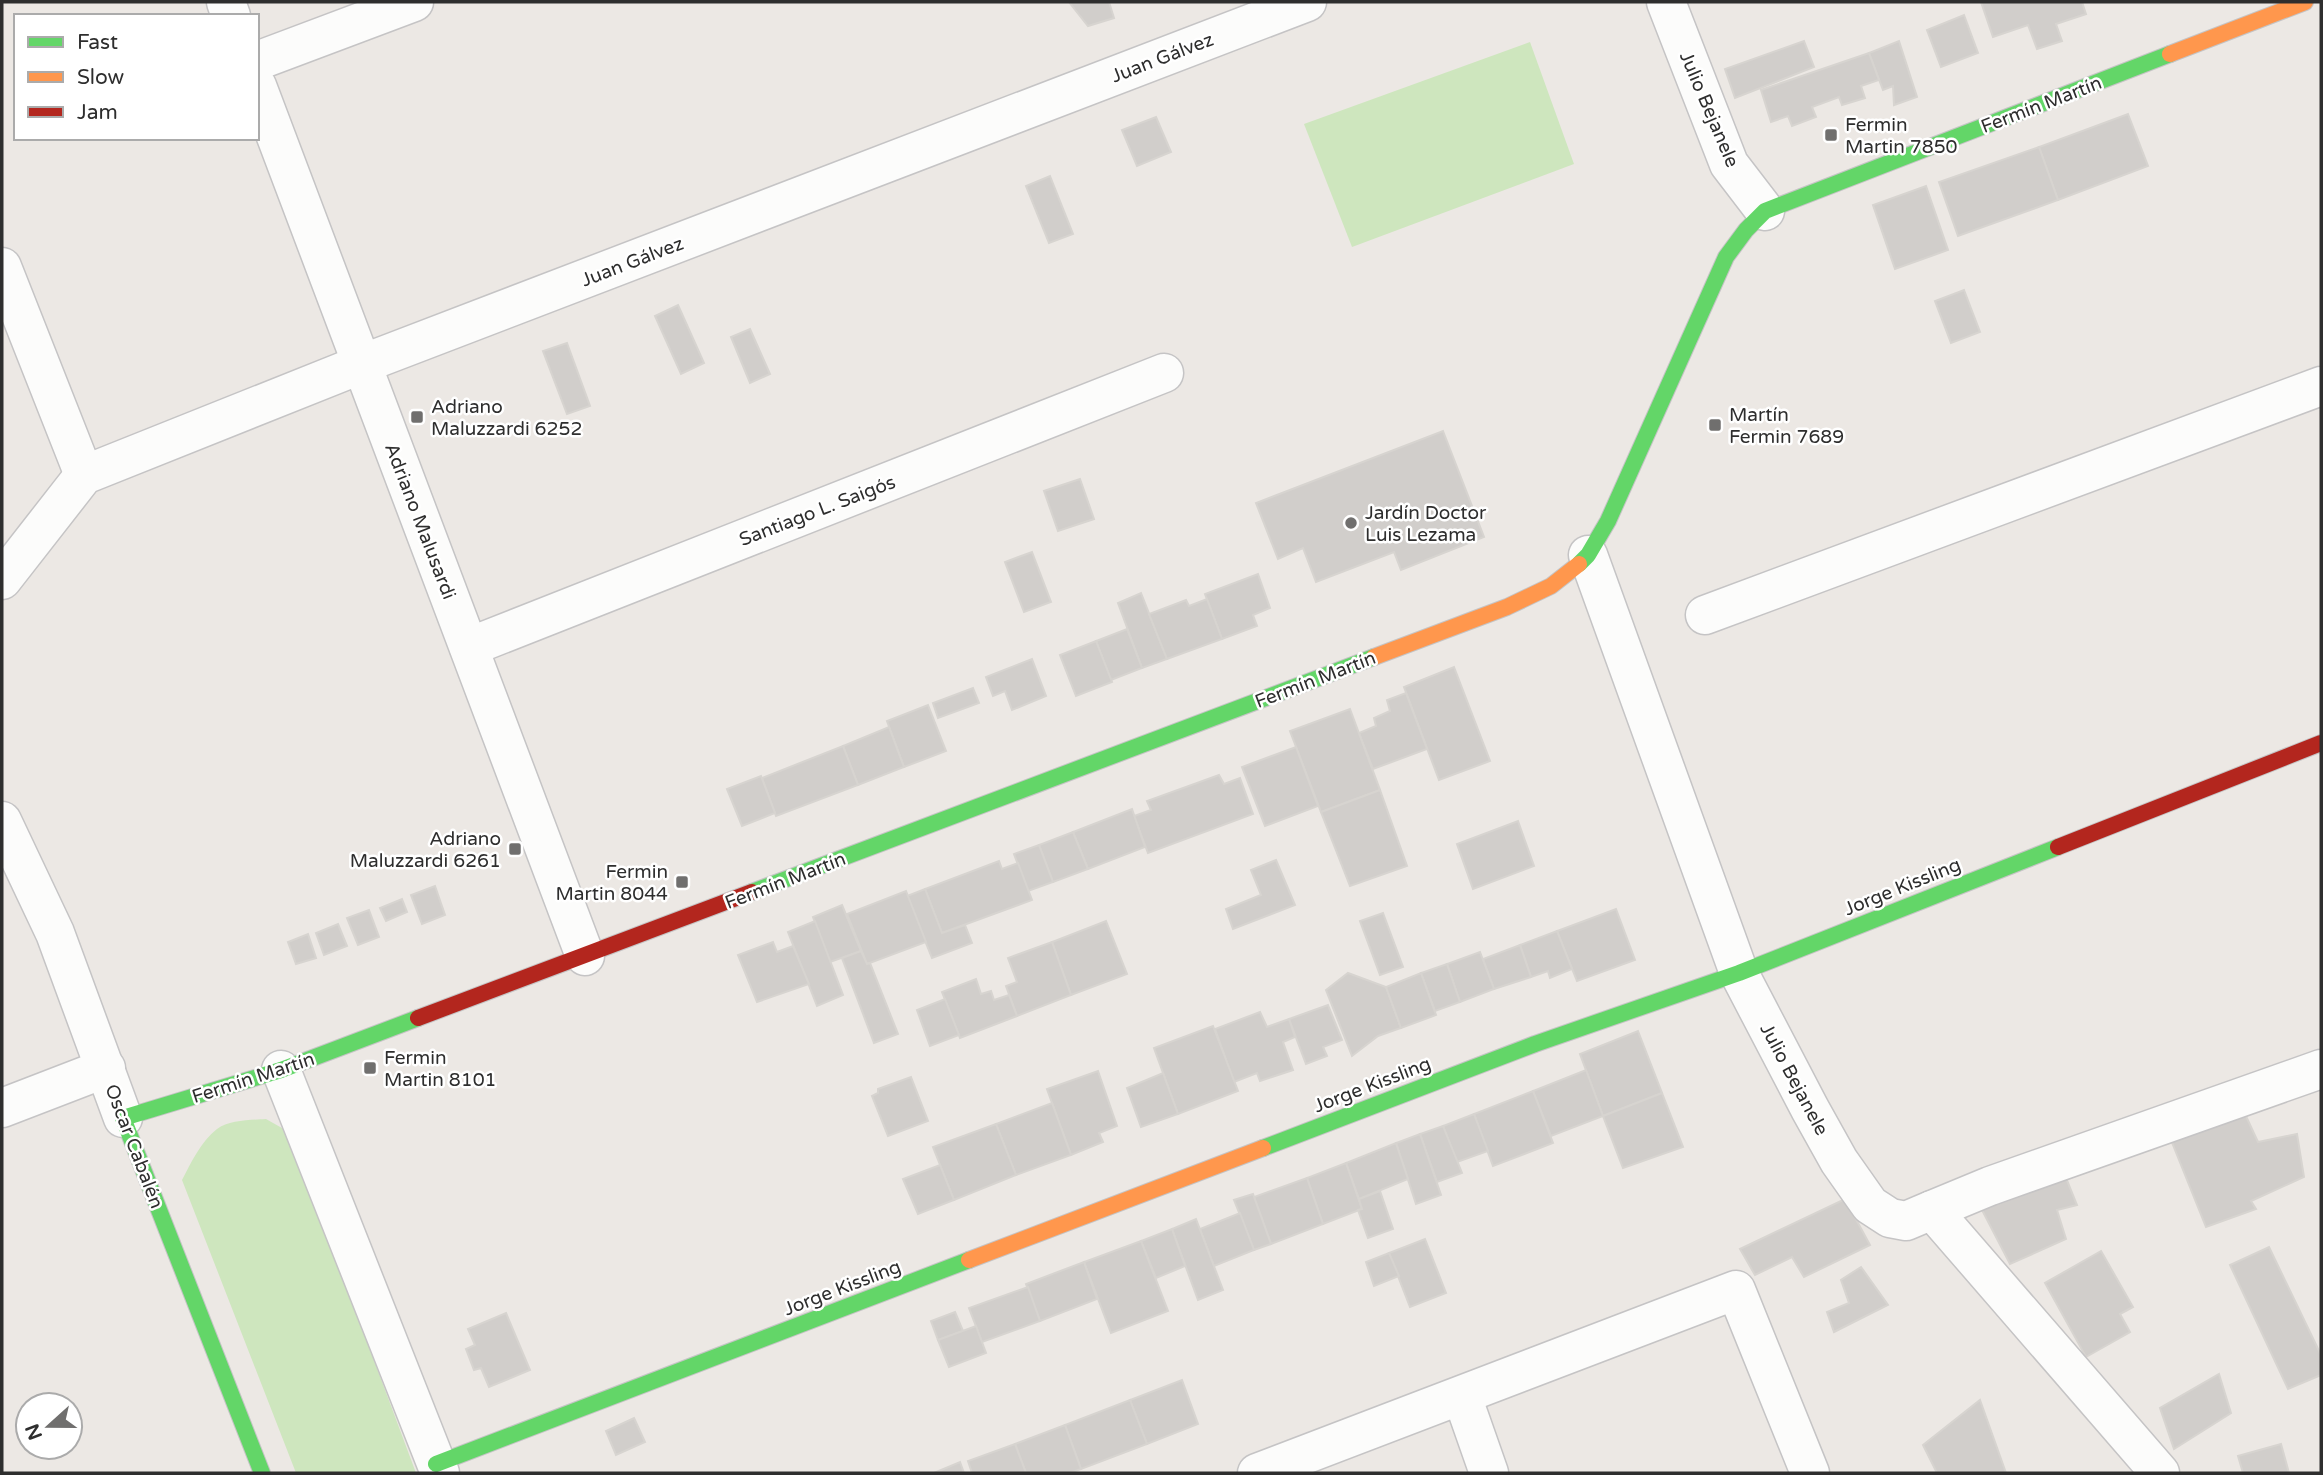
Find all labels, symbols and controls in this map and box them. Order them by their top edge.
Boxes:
legend [14,14,259,140]
street label: Juan Gálvez [1108,28,1217,87]
text: Fast [77,30,118,55]
street label: Julio Bejanele [1675,48,1743,171]
text: Slow [77,65,125,90]
street label: Fermín Martín [1978,72,2105,138]
text: Jam [77,100,118,125]
place label: Fermin Martin 7850 [1845,114,1958,158]
marker: Fermin Martin 7850 [1823,127,1839,143]
street label: Juan Gálvez [578,232,687,291]
place label: Adriano Maluzzardi 6252 [431,396,582,440]
place label: Martín Fermin 7689 [1729,404,1844,448]
marker: Adriano Maluzzardi 6252 [409,409,425,425]
marker: Martín Fermin 7689 [1707,417,1723,433]
street label: Adriano Malusardi [380,440,460,603]
street label: Santiago L. Saigós [736,471,899,551]
place label: Jardín Doctor Luis Lezama [1365,502,1487,546]
marker: Jardín Doctor Luis Lezama [1343,515,1359,531]
street label: Fermín Martín [1252,647,1379,713]
place label: Adriano Maluzzardi 6261 [350,828,501,872]
marker: Adriano Maluzzardi 6261 [507,841,523,857]
street label: Fermín Martín [722,848,849,914]
street label: Jorge Kissling [1841,854,1964,920]
place label: Fermin Martin 8044 [555,861,668,905]
marker: Fermin Martin 8044 [674,874,690,890]
street label: Julio Bejanele [1755,1020,1833,1139]
place label: Fermin Martin 8101 [384,1047,497,1091]
street label: Fermín Martín [189,1048,317,1108]
street label: Jorge Kissling [1311,1052,1434,1117]
marker: Fermin Martin 8101 [362,1060,378,1076]
street label: Oscar Cabalén [100,1081,168,1211]
street label: Jorge Kissling [781,1255,904,1320]
north arrow [14,1391,84,1461]
text: N [21,1421,47,1443]

